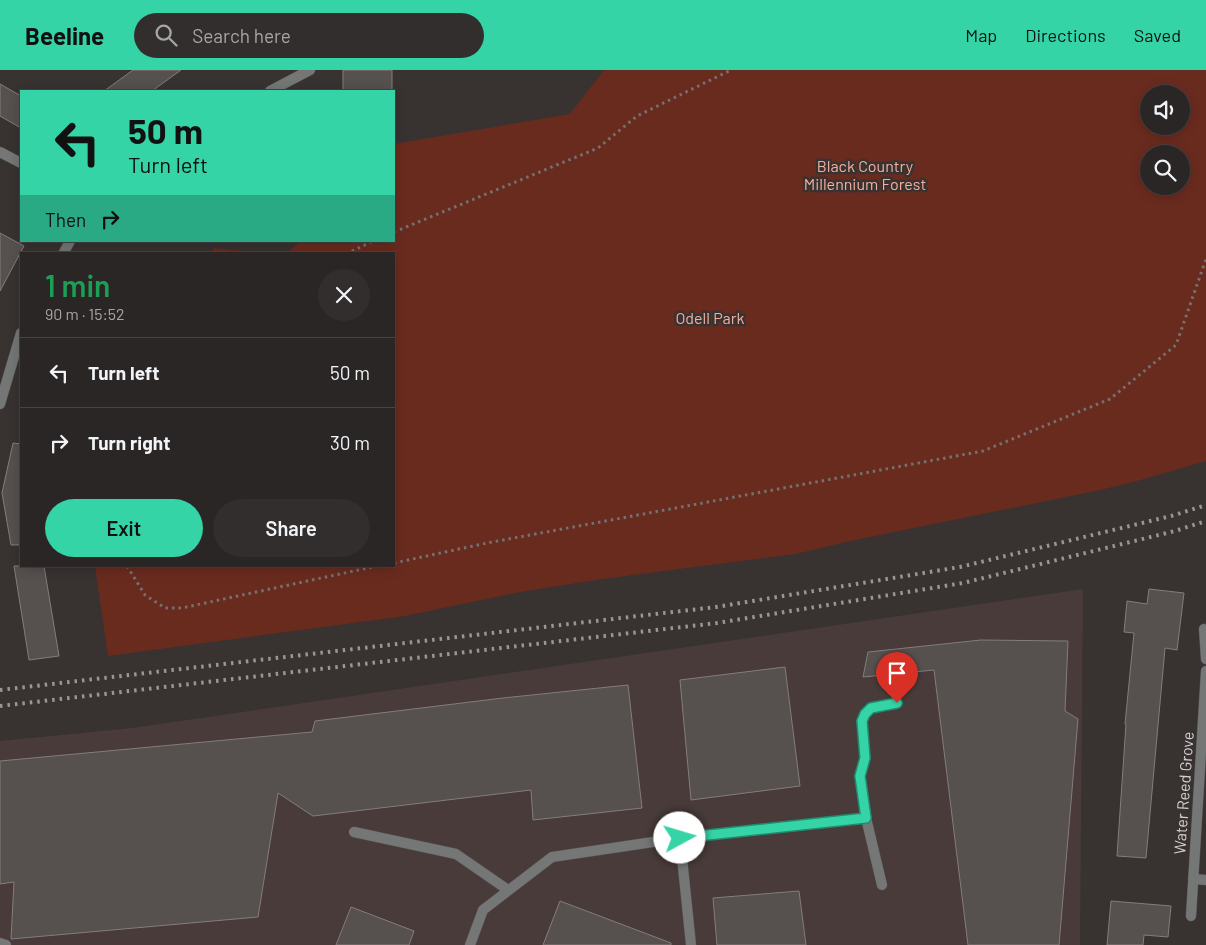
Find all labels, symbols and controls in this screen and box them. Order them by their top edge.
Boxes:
search box [134,13,484,58]
text: Beeline [25,21,104,50]
icon: search [152,21,180,49]
text: Search here [192,24,291,47]
text: Map [965,24,997,46]
text: Directions [1025,24,1106,46]
text: Saved [1134,24,1181,46]
map controls [1140,85,1190,195]
button: sound [1140,85,1190,135]
text: 50 m [128,109,203,151]
icon: left [45,110,110,175]
button: search [1140,145,1190,195]
text: Turn left [128,151,208,177]
park label: Black Country Millennium Forest [804,156,926,193]
icon: right [96,205,124,233]
text: Then [45,208,86,231]
text: 1 min [45,267,110,303]
button: close [318,269,370,321]
text: 90 m · 15:52 [45,304,125,323]
park label: Odell Park [675,308,745,327]
icon: left [45,359,73,387]
text: Turn left [88,361,159,384]
text: 50 m [330,361,370,384]
icon: right [45,429,73,457]
text: Turn right [88,431,170,454]
text: 30 m [330,431,370,454]
button: Exit [45,499,203,557]
button: Share [213,499,370,557]
pin [876,652,918,703]
icon: arrive [883,659,911,687]
street label: Water Reed Grove [1169,731,1197,855]
position arrow [653,811,705,863]

